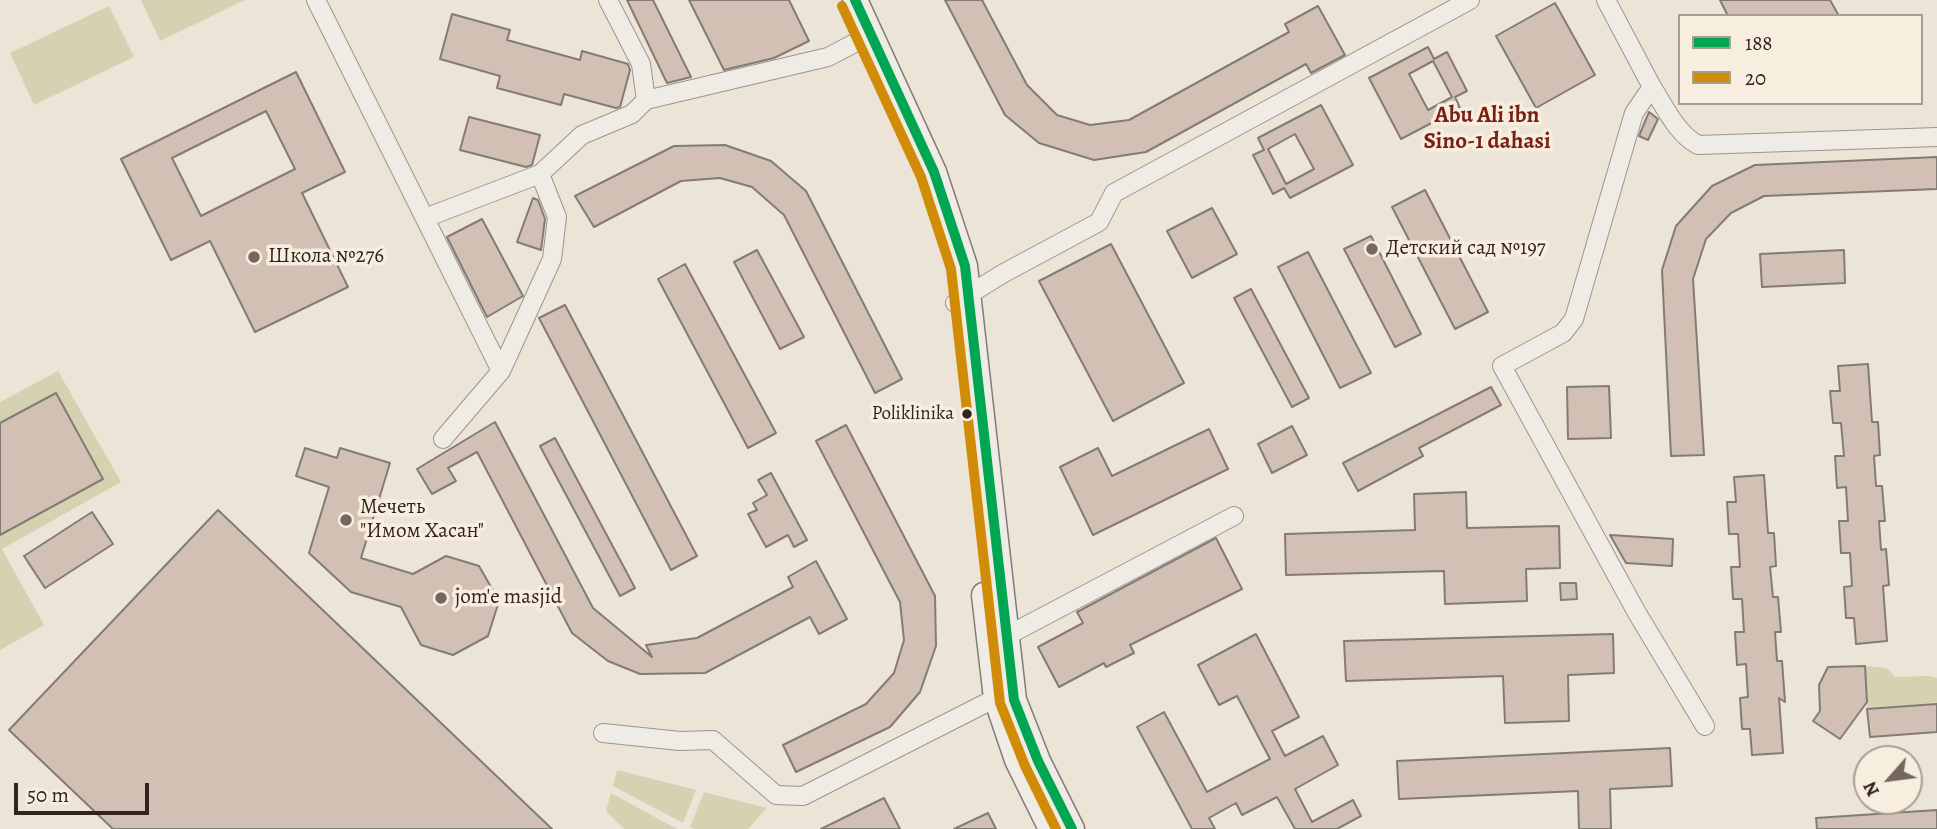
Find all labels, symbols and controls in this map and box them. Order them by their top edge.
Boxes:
legend [1678,14,1923,105]
text: 188 [1745,29,1773,57]
text: 20 [1745,64,1766,92]
district label: Abu Ali ibn Sino-1 dahasi [1423,102,1551,156]
place label: Детский сад №197 [1386,236,1546,262]
marker: Детский сад №197 [1364,241,1380,257]
place label: Школа №276 [268,244,384,270]
marker: Школа №276 [246,249,262,265]
place label: Poliklinika [872,403,954,425]
marker: Poliklinika [960,407,974,421]
place label: Мечеть "Имом Хасан" [360,495,484,545]
marker: Мечеть "Имом Хасан" [338,512,354,528]
place label: jom'e masjid [455,585,562,611]
marker: jom'e masjid [433,590,449,606]
north arrow [1853,745,1923,815]
scale bar [18,770,152,814]
text: N [1856,777,1886,801]
text: 50 m [27,781,69,809]

